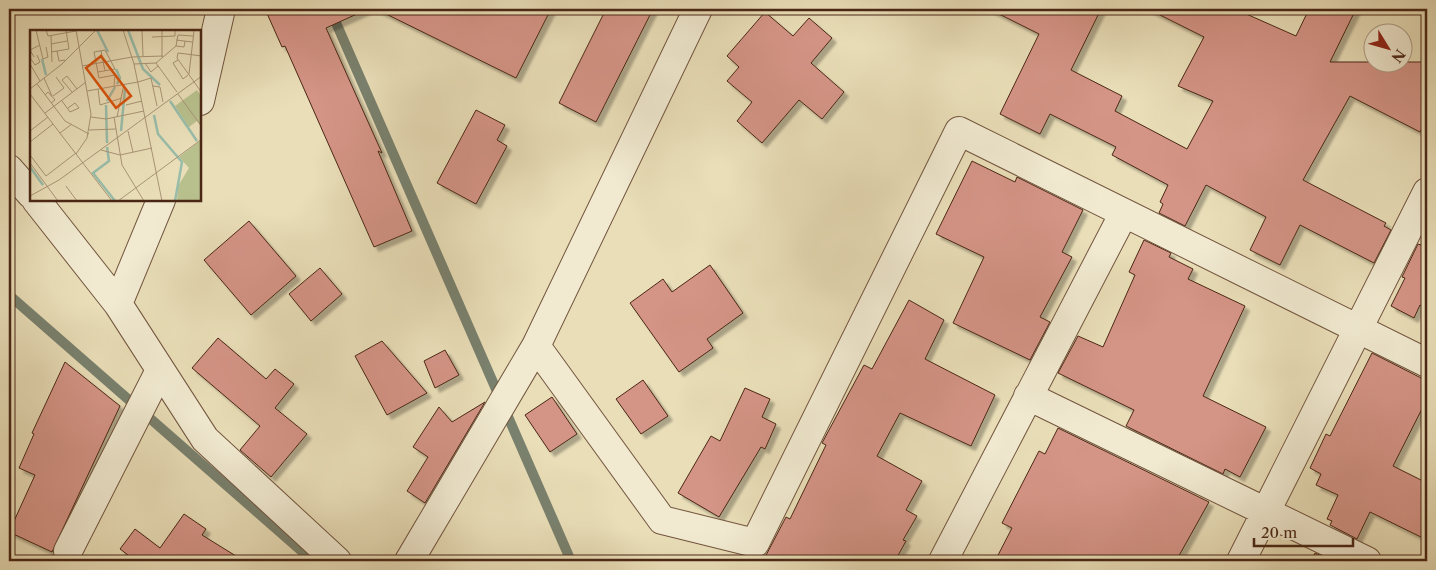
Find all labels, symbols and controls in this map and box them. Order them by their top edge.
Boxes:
north arrow [1364,22,1414,72]
inset map [30,30,201,201]
text: N [1388,46,1409,66]
scale bar [1254,515,1352,547]
text: 20 m [1261,523,1297,542]

